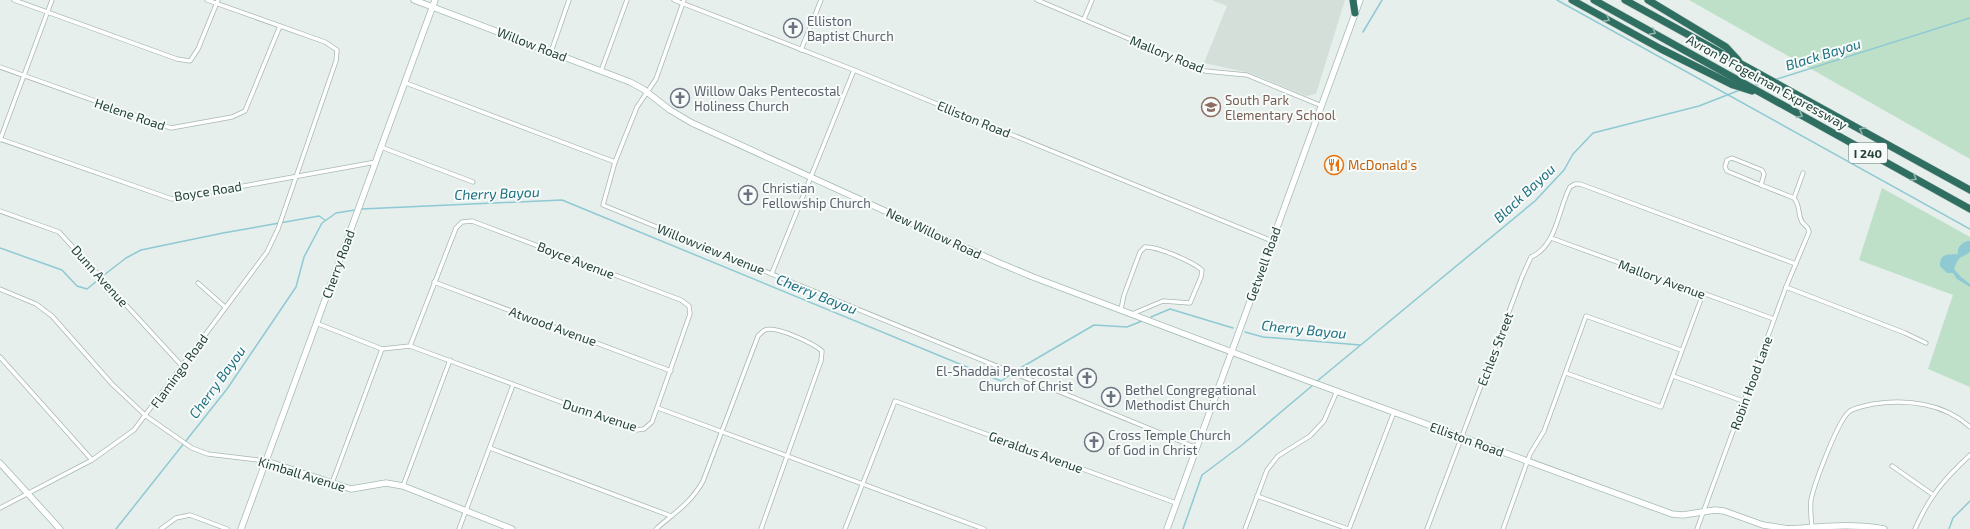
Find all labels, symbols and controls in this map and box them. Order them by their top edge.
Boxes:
place label: Elliston Baptist Church [807,13,894,44]
one-way arrow [1602,14,1610,22]
church icon: Elliston Baptist Church [782,17,804,39]
street label: Willow Road [495,23,569,65]
one-way arrow [1649,28,1656,35]
street label: Avron B Fogelman Expressway [1684,31,1850,133]
street label: Mallory Road [1128,32,1206,76]
water label: Black Bayou [1783,34,1863,74]
place label: Willow Oaks Pentecostal Holiness Church [694,83,840,114]
church icon: Willow Oaks Pentecostal Holiness Church [669,87,691,109]
place label: South Park Elementary School [1225,92,1336,123]
street label: Helene Road [92,94,168,134]
school or university icon: South Park Elementary School [1200,96,1222,118]
street label: Elliston Road [935,97,1013,141]
one-way arrow [1796,110,1804,118]
one-way arrow [1859,128,1867,135]
road number: I 240 [1849,143,1887,163]
restaurant icon: McDonald's [1323,154,1345,176]
place label: McDonald's [1348,157,1417,173]
water label: Black Bayou [1490,160,1558,226]
one-way arrow [1910,174,1917,181]
street label: Boyce Road [173,178,243,204]
place label: Christian Fellowship Church [762,180,871,211]
water label: Cherry Bayou [454,183,540,203]
church icon: Christian Fellowship Church [737,184,759,206]
street label: New Willow Road [884,204,984,262]
street label: Willowview Avenue [655,220,767,278]
street label: Getwell Road [1242,225,1284,303]
street label: Cherry Road [318,228,358,300]
street label: Boyce Avenue [535,238,617,282]
street label: Dunn Avenue [68,242,132,310]
street label: Mallory Avenue [1616,256,1708,302]
water label: Cherry Bayou [774,270,860,318]
street label: Atwood Avenue [507,303,599,349]
street label: Echles Street [1474,310,1516,388]
water label: Cherry Bayou [1261,316,1347,342]
street label: Flamingo Road [147,331,211,411]
street label: Robin Hood Lane [1727,334,1775,432]
water label: Cherry Bayou [185,342,249,422]
place label: El-Shaddai Pentecostal Church of Christ [936,363,1073,394]
church icon: El-Shaddai Pentecostal Church of Christ [1076,367,1098,389]
place label: Bethel Congregational Methodist Church [1125,382,1256,413]
church icon: Bethel Congregational Methodist Church [1100,386,1122,408]
street label: Dunn Avenue [561,395,639,435]
street label: Elliston Road [1428,418,1506,460]
place label: Cross Temple Church of God in Christ [1108,427,1231,458]
street label: Geraldus Avenue [987,428,1085,476]
church icon: Cross Temple Church of God in Christ [1083,431,1105,453]
street label: Kimball Avenue [256,453,348,495]

